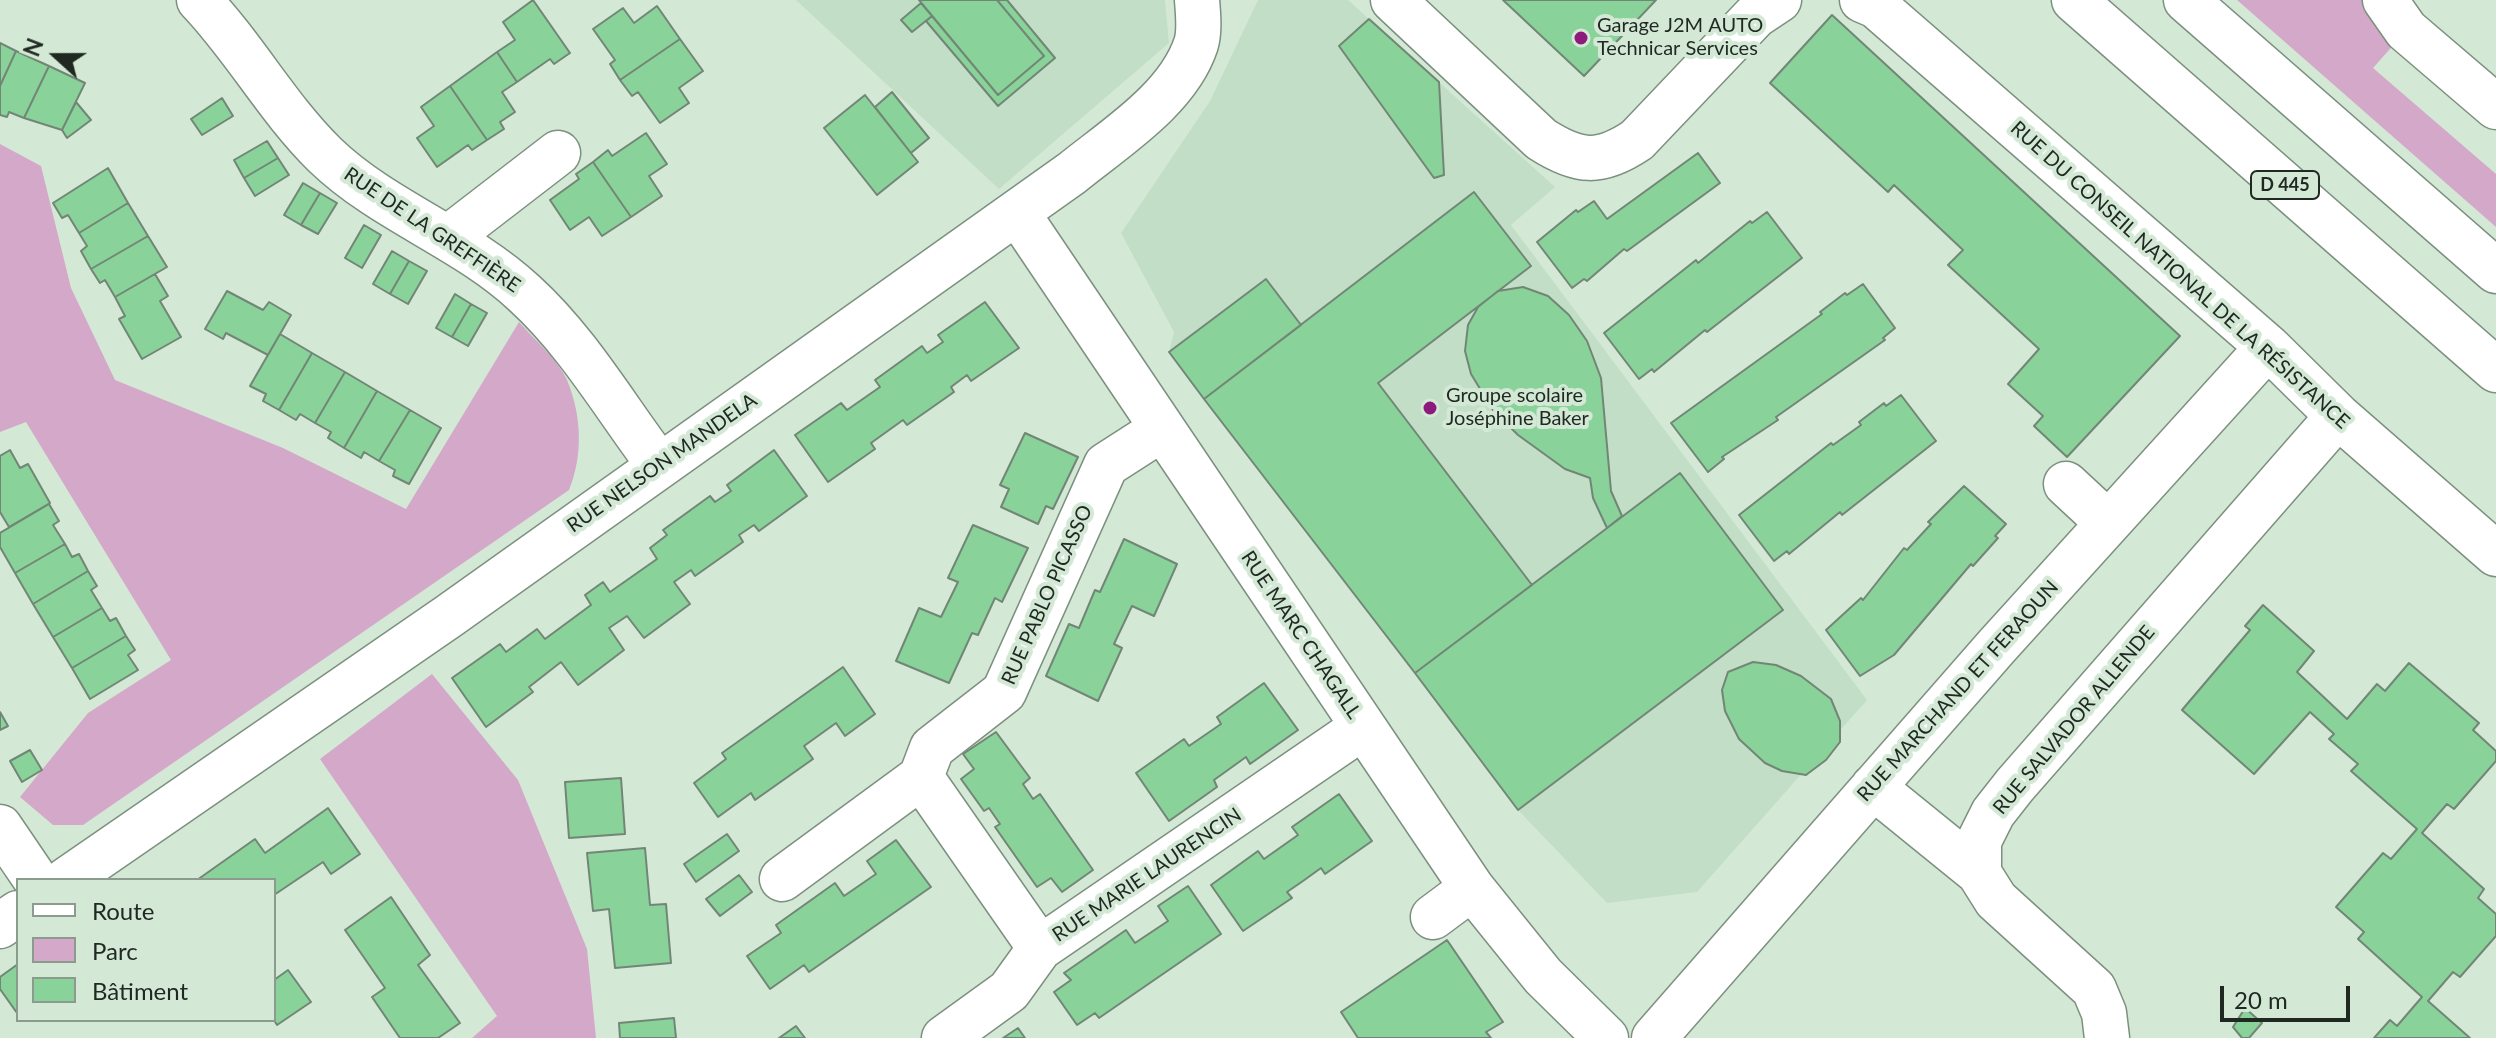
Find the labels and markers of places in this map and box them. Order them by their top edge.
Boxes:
place label: Garage J2M AUTO Technicar Services [1597,14,1763,61]
marker: Garage J2M AUTO Technicar Services [1572,29,1590,47]
place label: Groupe scolaire Joséphine Baker [1446,384,1589,431]
marker: Groupe scolaire Joséphine Baker [1421,399,1439,417]

